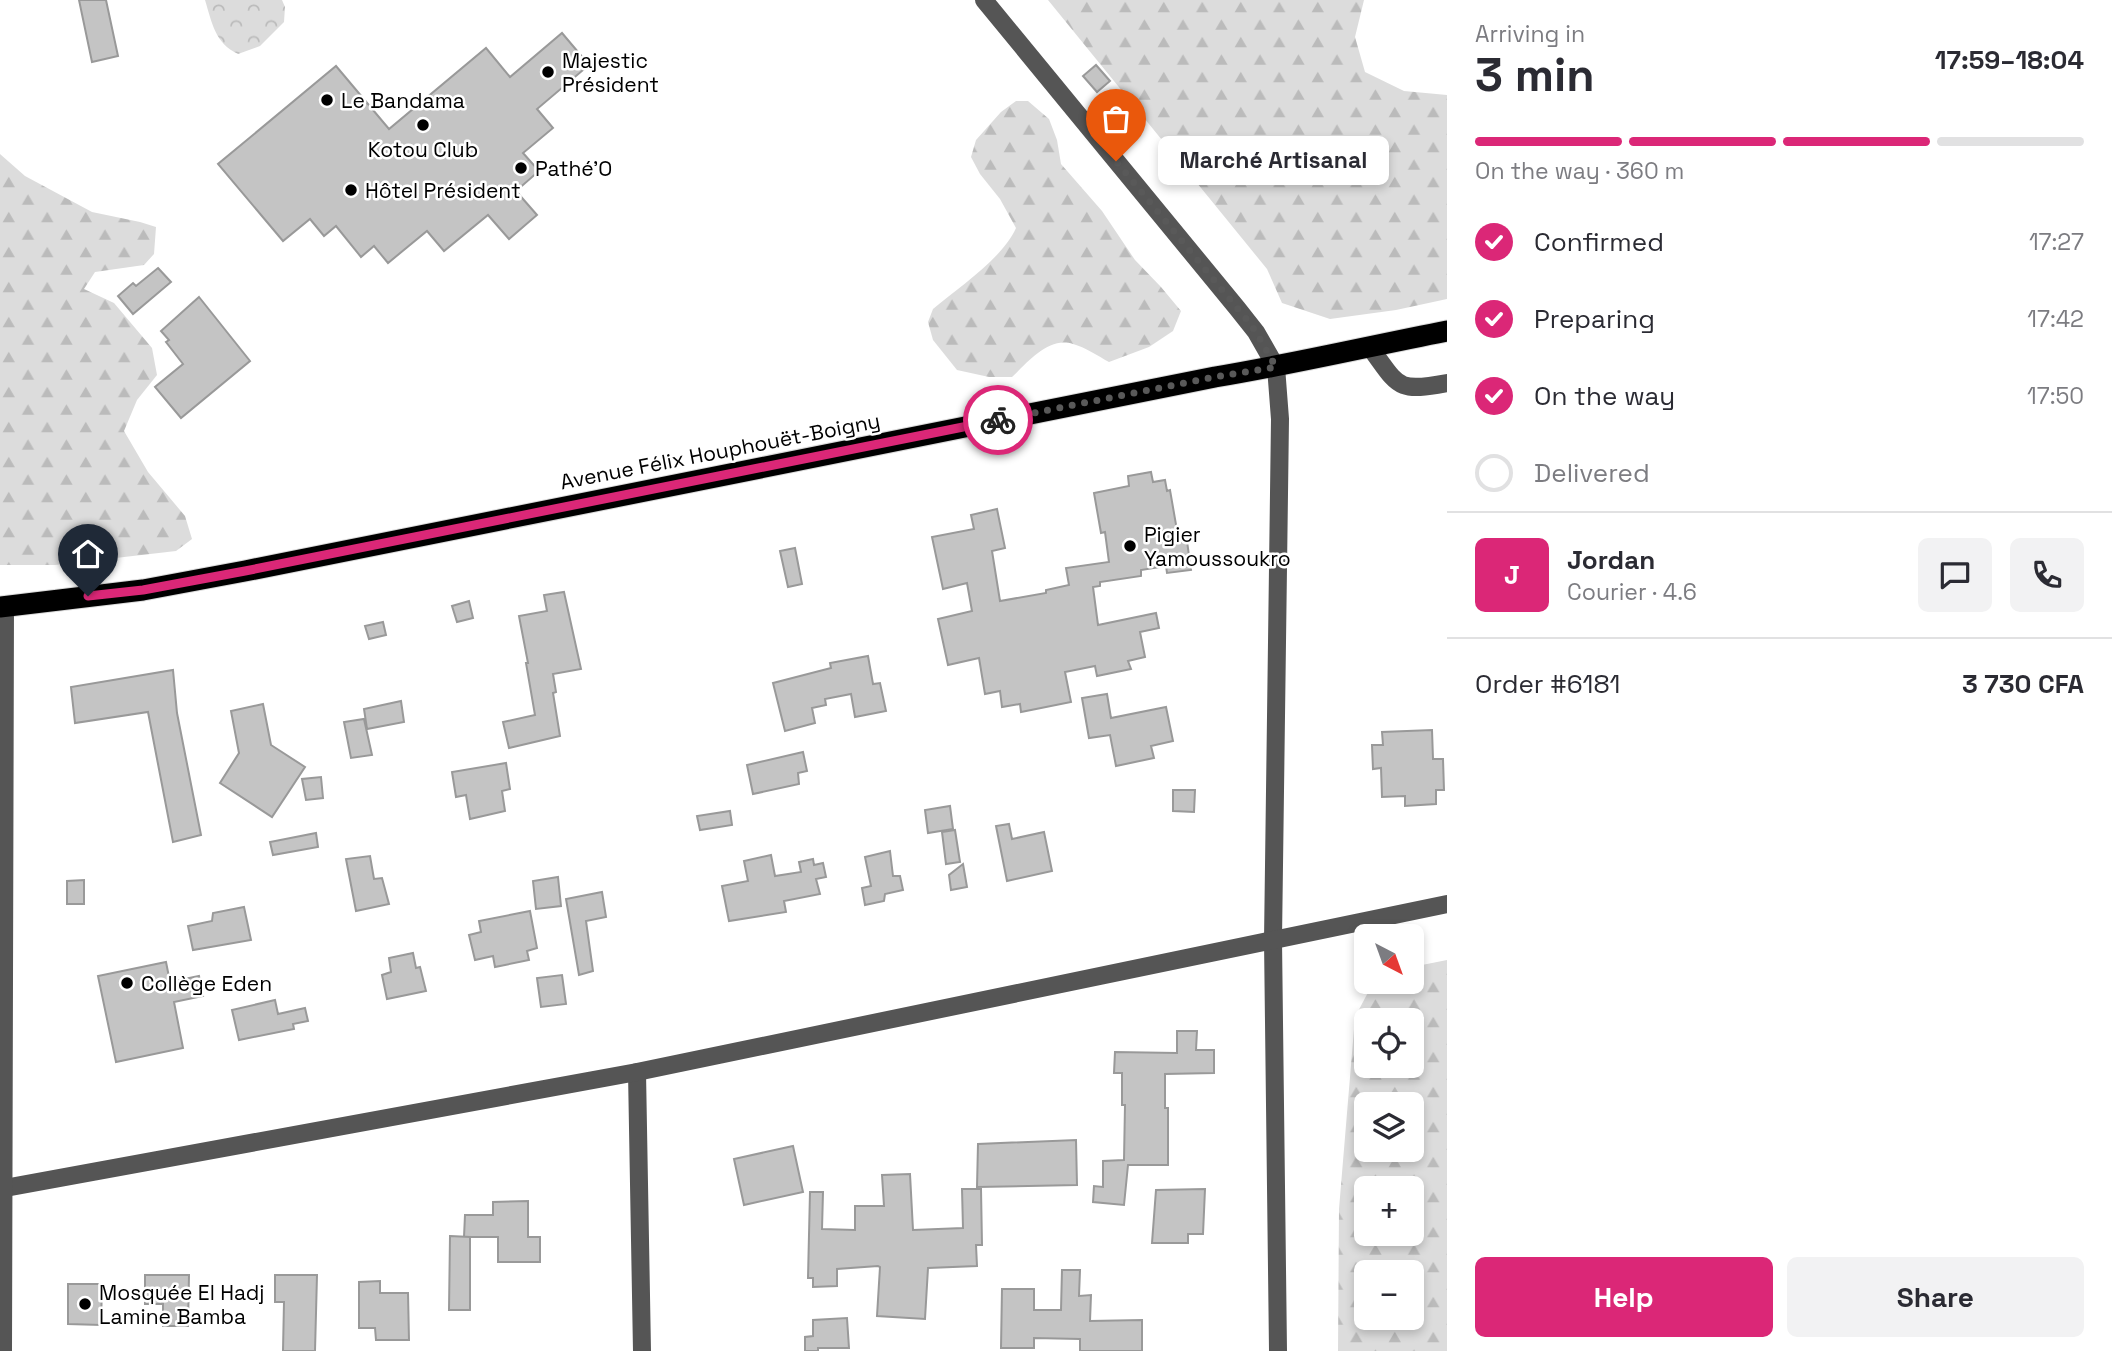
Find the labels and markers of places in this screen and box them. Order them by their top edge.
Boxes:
place label: Majestic Président [562,47,659,98]
marker: Majestic Président [540,64,556,80]
place label: Le Bandama [341,87,465,114]
pin [1086,89,1146,161]
marker: Le Bandama [319,92,335,108]
marker: Kotou Club [415,117,431,133]
place label: Kotou Club [368,136,478,163]
callout: Marché Artisanal [1158,136,1389,186]
place label: Pathé'O [535,155,612,182]
marker: Pathé'O [513,160,529,176]
place label: Hôtel Président [365,177,521,204]
marker: Hôtel Président [343,182,359,198]
place label: Pigier Yamoussoukro [1144,521,1291,572]
pin [58,524,118,596]
marker: Pigier Yamoussoukro [1122,538,1138,554]
place label: Collège Eden [141,970,272,997]
marker: Collège Eden [119,975,135,991]
place label: Mosquée El Hadj Lamine Bamba [99,1279,265,1330]
marker: Mosquée El Hadj Lamine Bamba [77,1296,93,1312]

